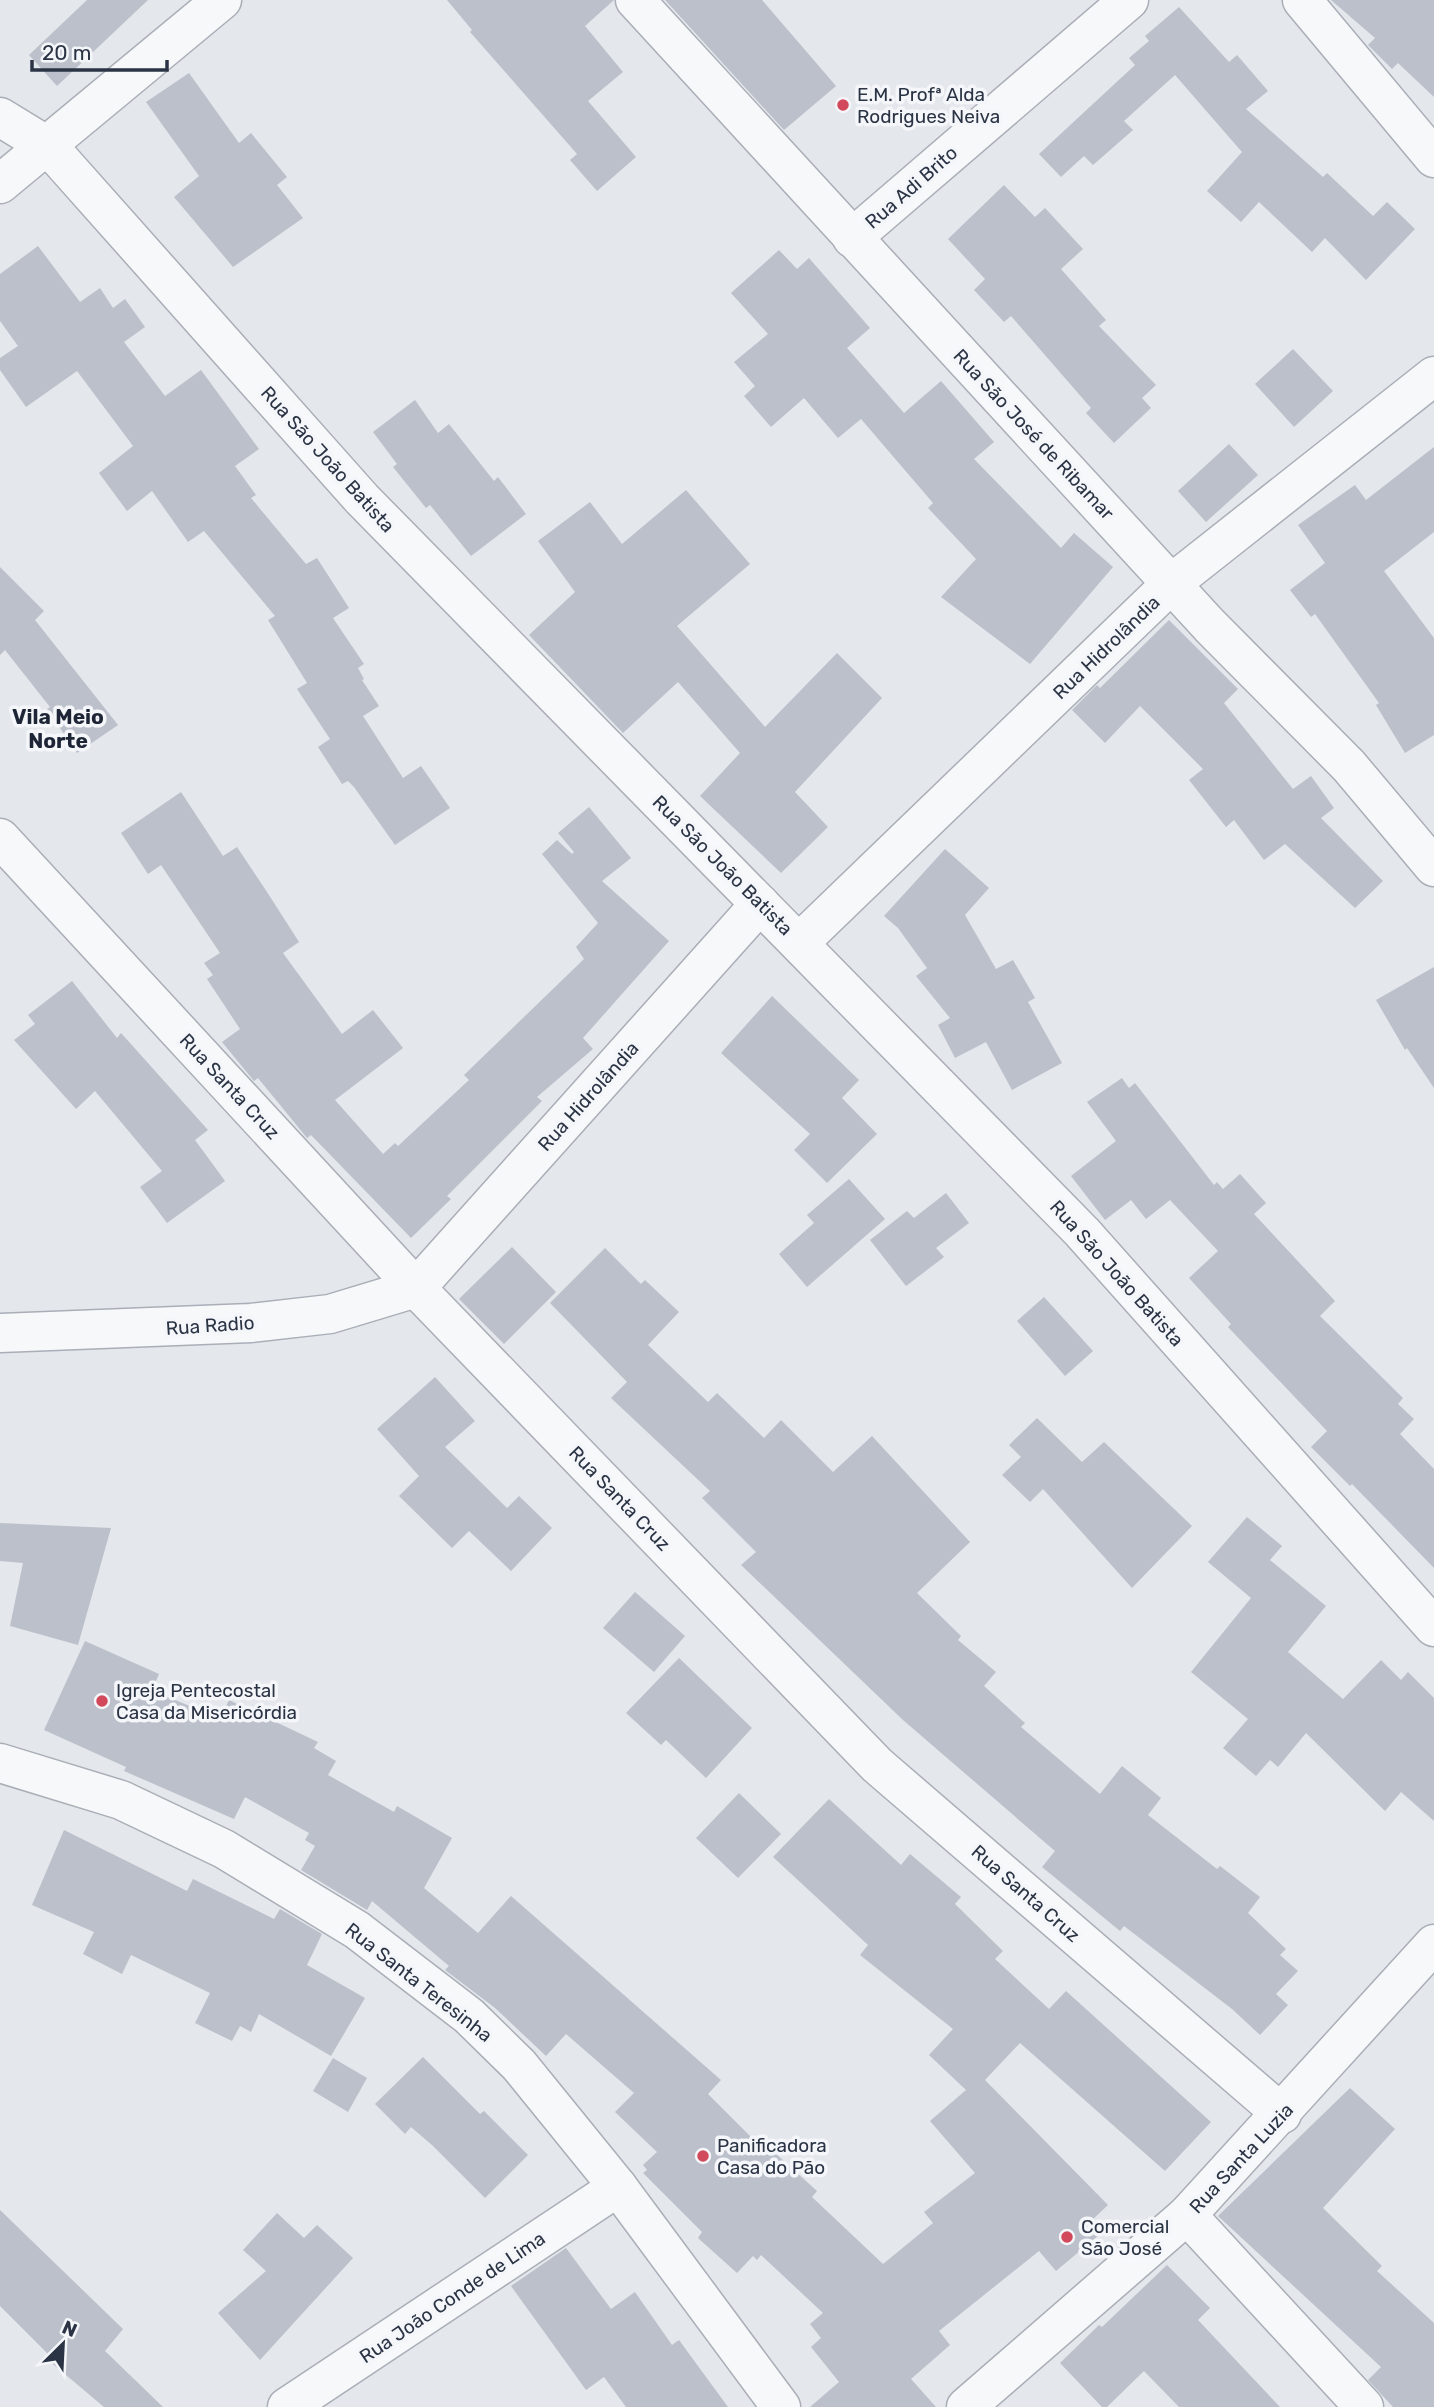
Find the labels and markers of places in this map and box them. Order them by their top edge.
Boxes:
place label: E.M. Profª Alda Rodrigues Neiva [857,83,1000,128]
marker: E.M. Profª Alda Rodrigues Neiva [835,97,851,113]
place label: Igreja Pentecostal Casa da Misericórdia [116,1679,297,1724]
marker: Igreja Pentecostal Casa da Misericórdia [94,1693,110,1709]
place label: Panificadora Casa do Pão [717,2134,827,2179]
marker: Panificadora Casa do Pão [695,2148,711,2164]
place label: Comercial São José [1081,2215,1169,2260]
marker: Comercial São José [1059,2229,1075,2245]

